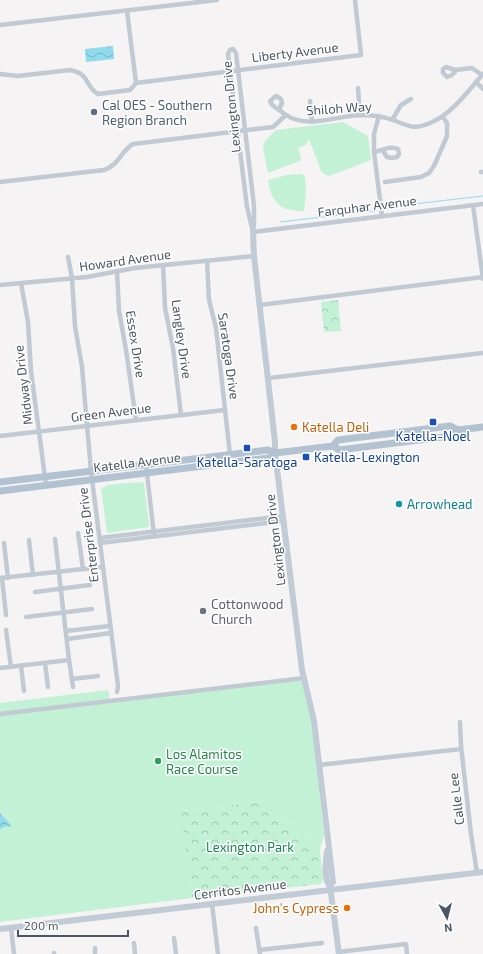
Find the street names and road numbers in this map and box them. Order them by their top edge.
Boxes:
street label: Liberty Avenue [251,39,339,65]
street label: Lexington Drive [218,60,244,154]
street label: Shiloh Way [306,98,372,118]
street label: Farquhar Avenue [317,192,417,220]
street label: Howard Avenue [78,246,172,274]
street label: Langley Drive [169,298,195,380]
street label: Essex Drive [123,309,149,379]
street label: Saratoga Drive [215,312,243,400]
street label: Midway Drive [10,344,36,426]
street label: Green Avenue [70,399,152,425]
street label: Katella Avenue [92,449,182,475]
street label: Enterprise Drive [74,487,102,583]
street label: Lexington Drive [261,493,289,587]
street label: Calle Lee [445,772,467,826]
street label: Cerritos Avenue [193,875,287,903]

